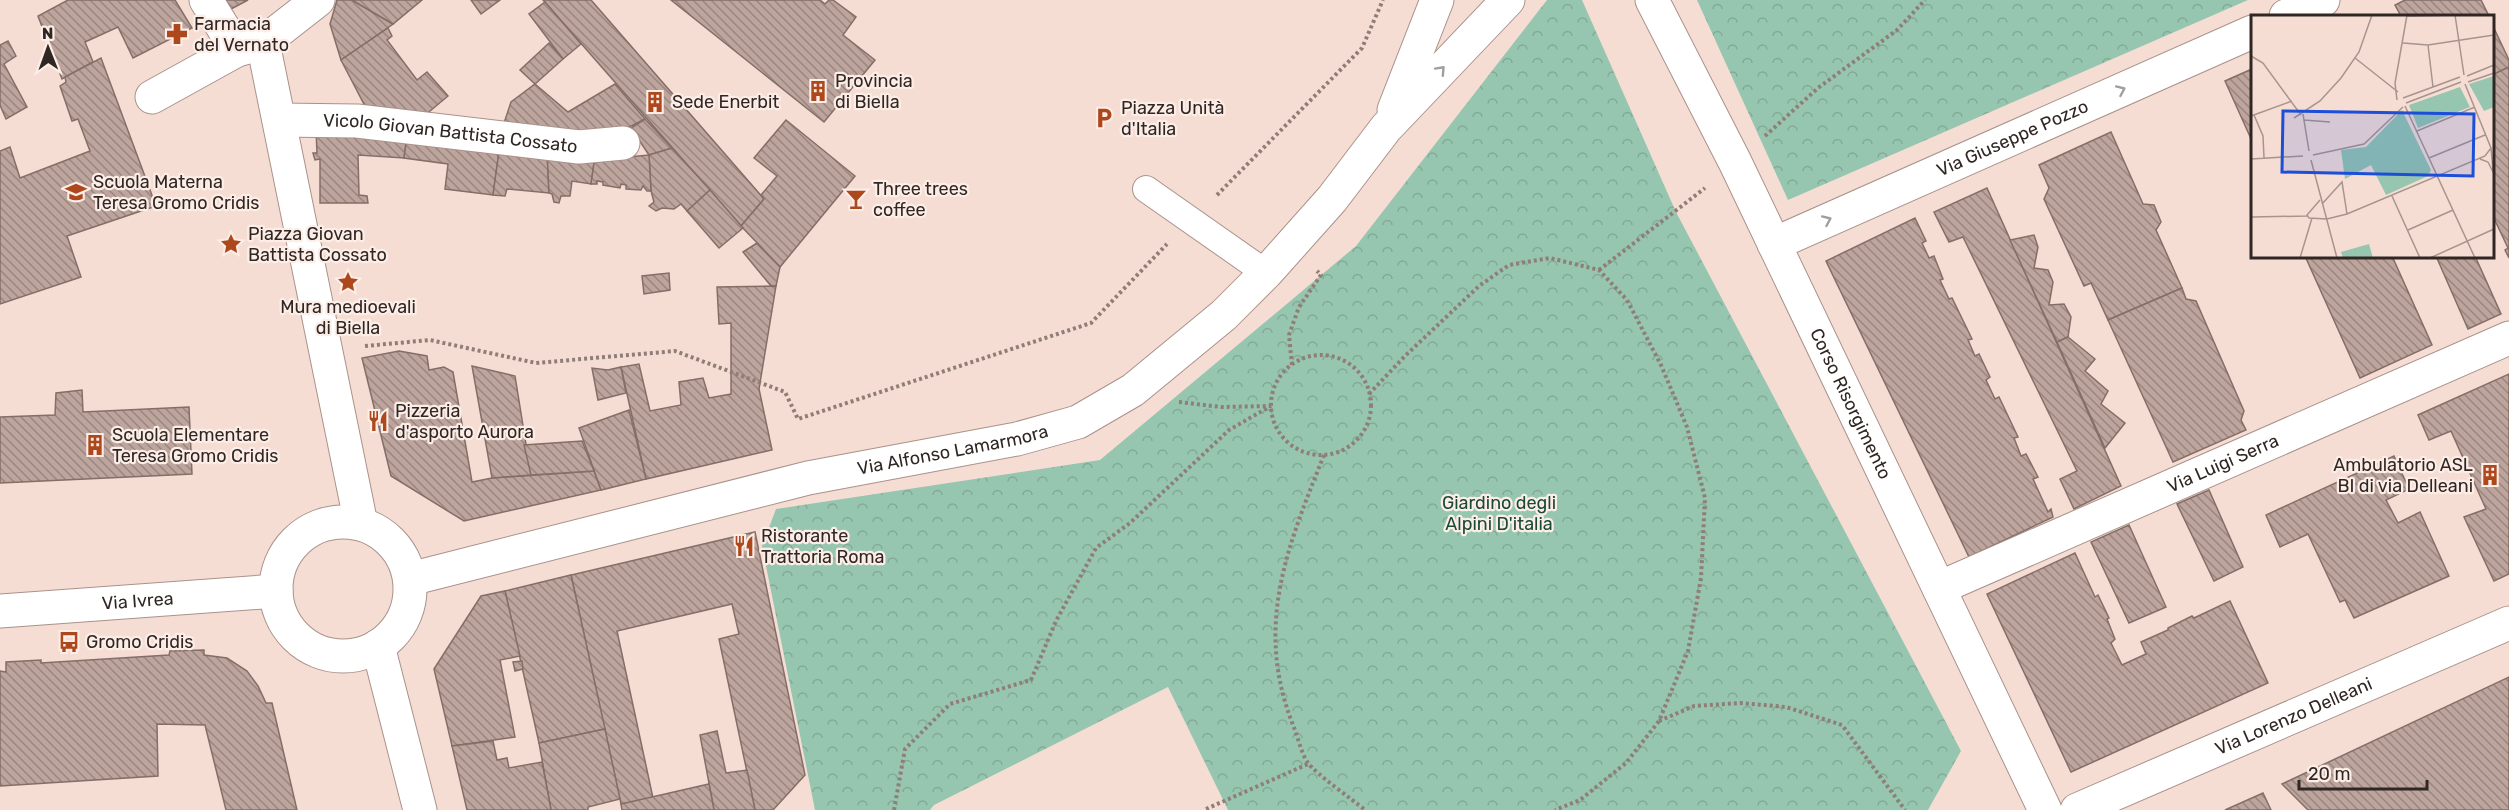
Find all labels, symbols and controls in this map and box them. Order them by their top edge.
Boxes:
place label: Farmacia del Vernato [194,13,289,56]
inset map [2251,15,2494,258]
north arrow [18,18,78,78]
pharmacy icon: Farmacia del Vernato [165,22,189,46]
text: N [42,24,54,43]
one-way arrow [1433,66,1444,77]
place label: Provincia di Biella [835,70,913,113]
building icon: Provincia di Biella [806,79,830,103]
one-way arrow [2114,85,2125,97]
building icon: Sede Enerbit [643,90,667,114]
place label: Sede Enerbit [672,91,779,113]
street label: Via Giuseppe Pozzo [1933,95,2092,181]
place label: Piazza Unità d'Italia [1121,97,1224,140]
parking icon: Piazza Unità d'Italia [1092,106,1116,130]
street label: Vicolo Giovan Battista Cossato [323,110,579,158]
place label: Scuola Materna Teresa Gromo Cridis [93,171,259,214]
place label: Three trees coffee [873,178,968,221]
school or university icon: Scuola Materna Teresa Gromo Cridis [64,180,88,204]
bar icon: Three trees coffee [844,187,868,211]
one-way arrow [1821,216,1832,228]
place label: Piazza Giovan Battista Cossato [248,223,387,266]
place icon: Piazza Giovan Battista Cossato [219,232,243,256]
place icon: Mura medioevali di Biella [336,270,360,294]
place label: Mura medioevali di Biella [280,296,416,339]
street label: Corso Risorgimento [1805,325,1896,483]
place label: Pizzeria d'asporto Aurora [395,400,534,443]
restaurant icon: Pizzeria d'asporto Aurora [366,409,390,433]
street label: Via Alfonso Lamarmora [855,420,1051,480]
place label: Scuola Elementare Teresa Gromo Cridis [112,424,278,467]
street label: Via Luigi Serra [2164,429,2282,498]
building icon: Scuola Elementare Teresa Gromo Cridis [83,433,107,457]
place label: Ambulatorio ASL BI di via Delleani [2333,454,2473,497]
building icon: Ambulatorio ASL BI di via Delleani [2478,463,2502,487]
park label: Giardino degli Alpini D'italia [1442,492,1556,535]
place label: Ristorante Trattoria Roma [761,525,884,568]
restaurant icon: Ristorante Trattoria Roma [732,534,756,558]
street label: Via Ivrea [101,587,174,615]
bus stop icon: Gromo Cridis [57,630,81,654]
place label: Gromo Cridis [86,631,193,653]
street label: Via Lorenzo Delleani [2212,673,2375,760]
scale bar [2299,753,2426,791]
text: 20 m [2308,763,2350,785]

